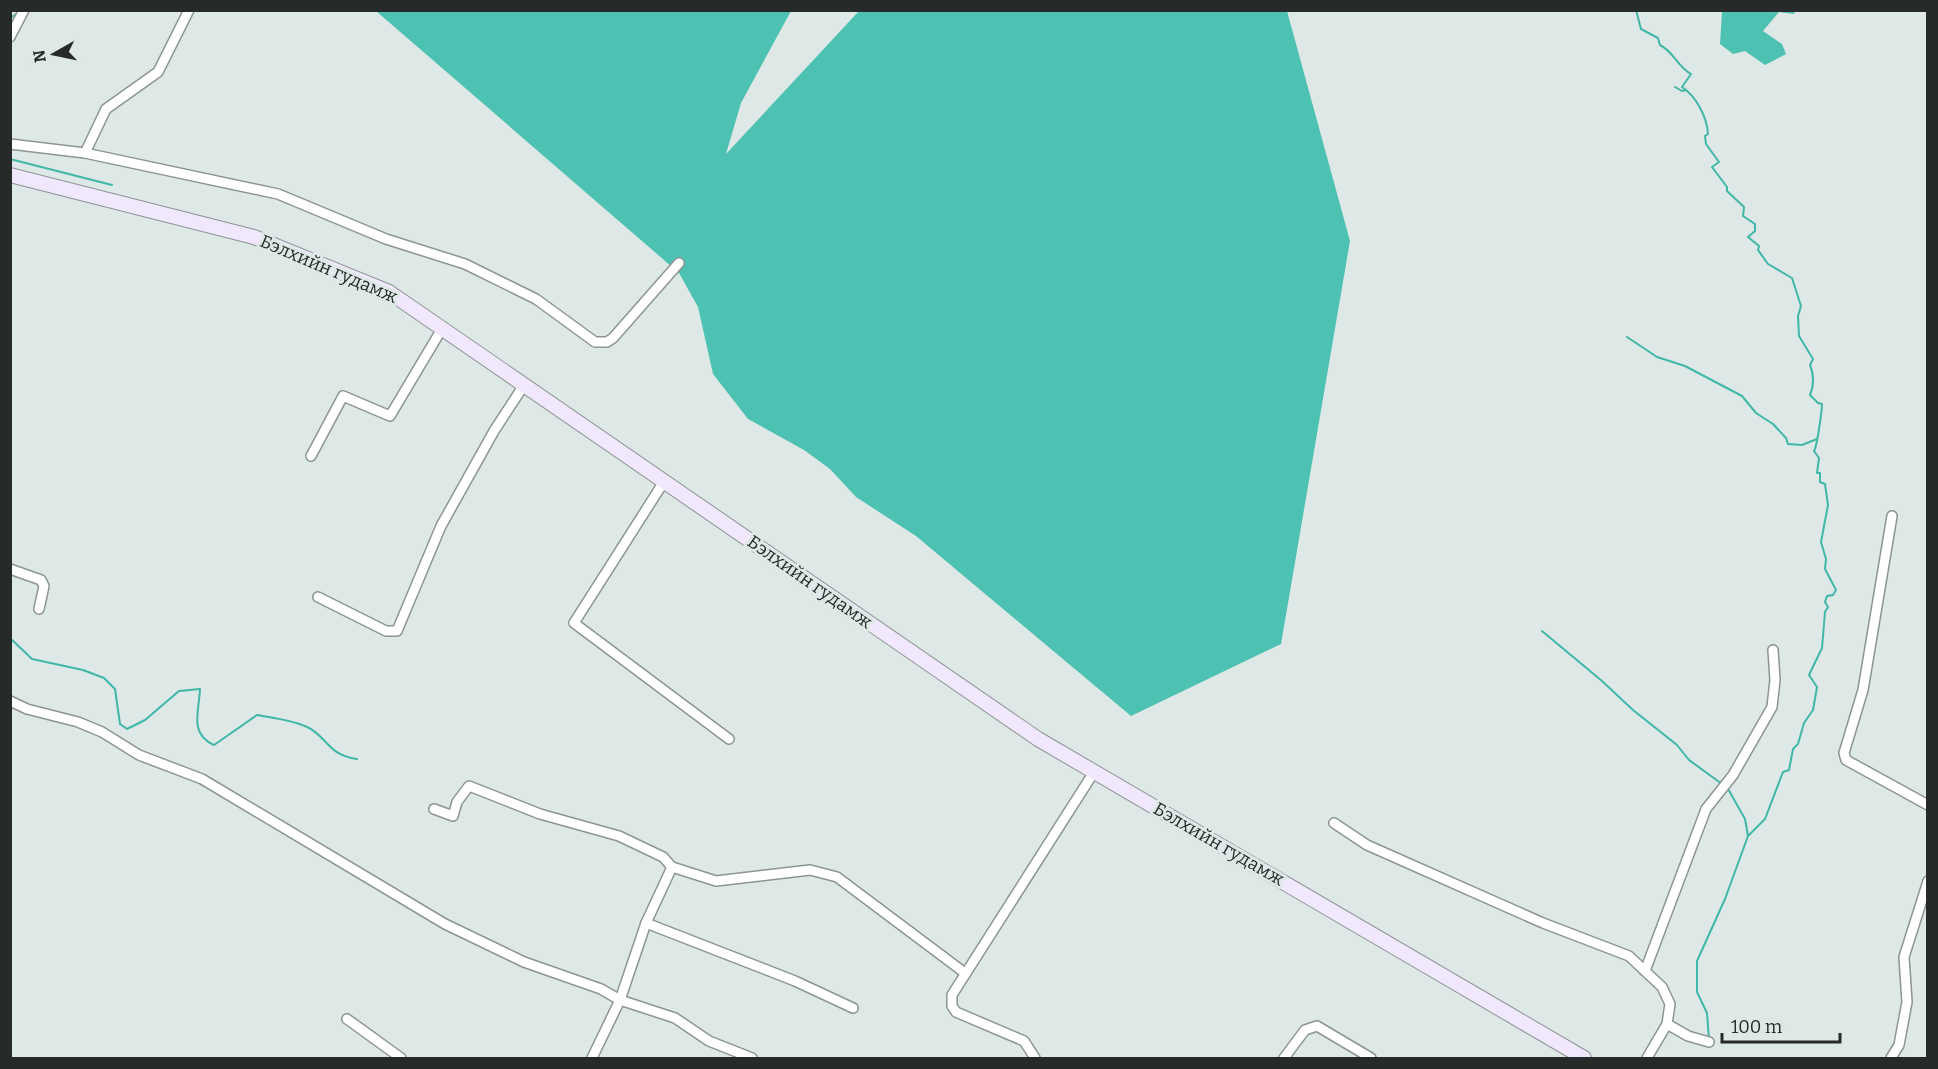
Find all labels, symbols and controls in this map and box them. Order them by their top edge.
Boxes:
north arrow [24,24,84,84]
text: N [29,49,50,64]
street label: Бэлхийн гудамж [257,230,401,308]
street label: Бэлхийн гудамж [743,531,877,633]
street label: Бэлхийн гудамж [1150,798,1288,890]
scale bar [1722,1006,1840,1044]
text: 100 m [1731,1016,1782,1038]

